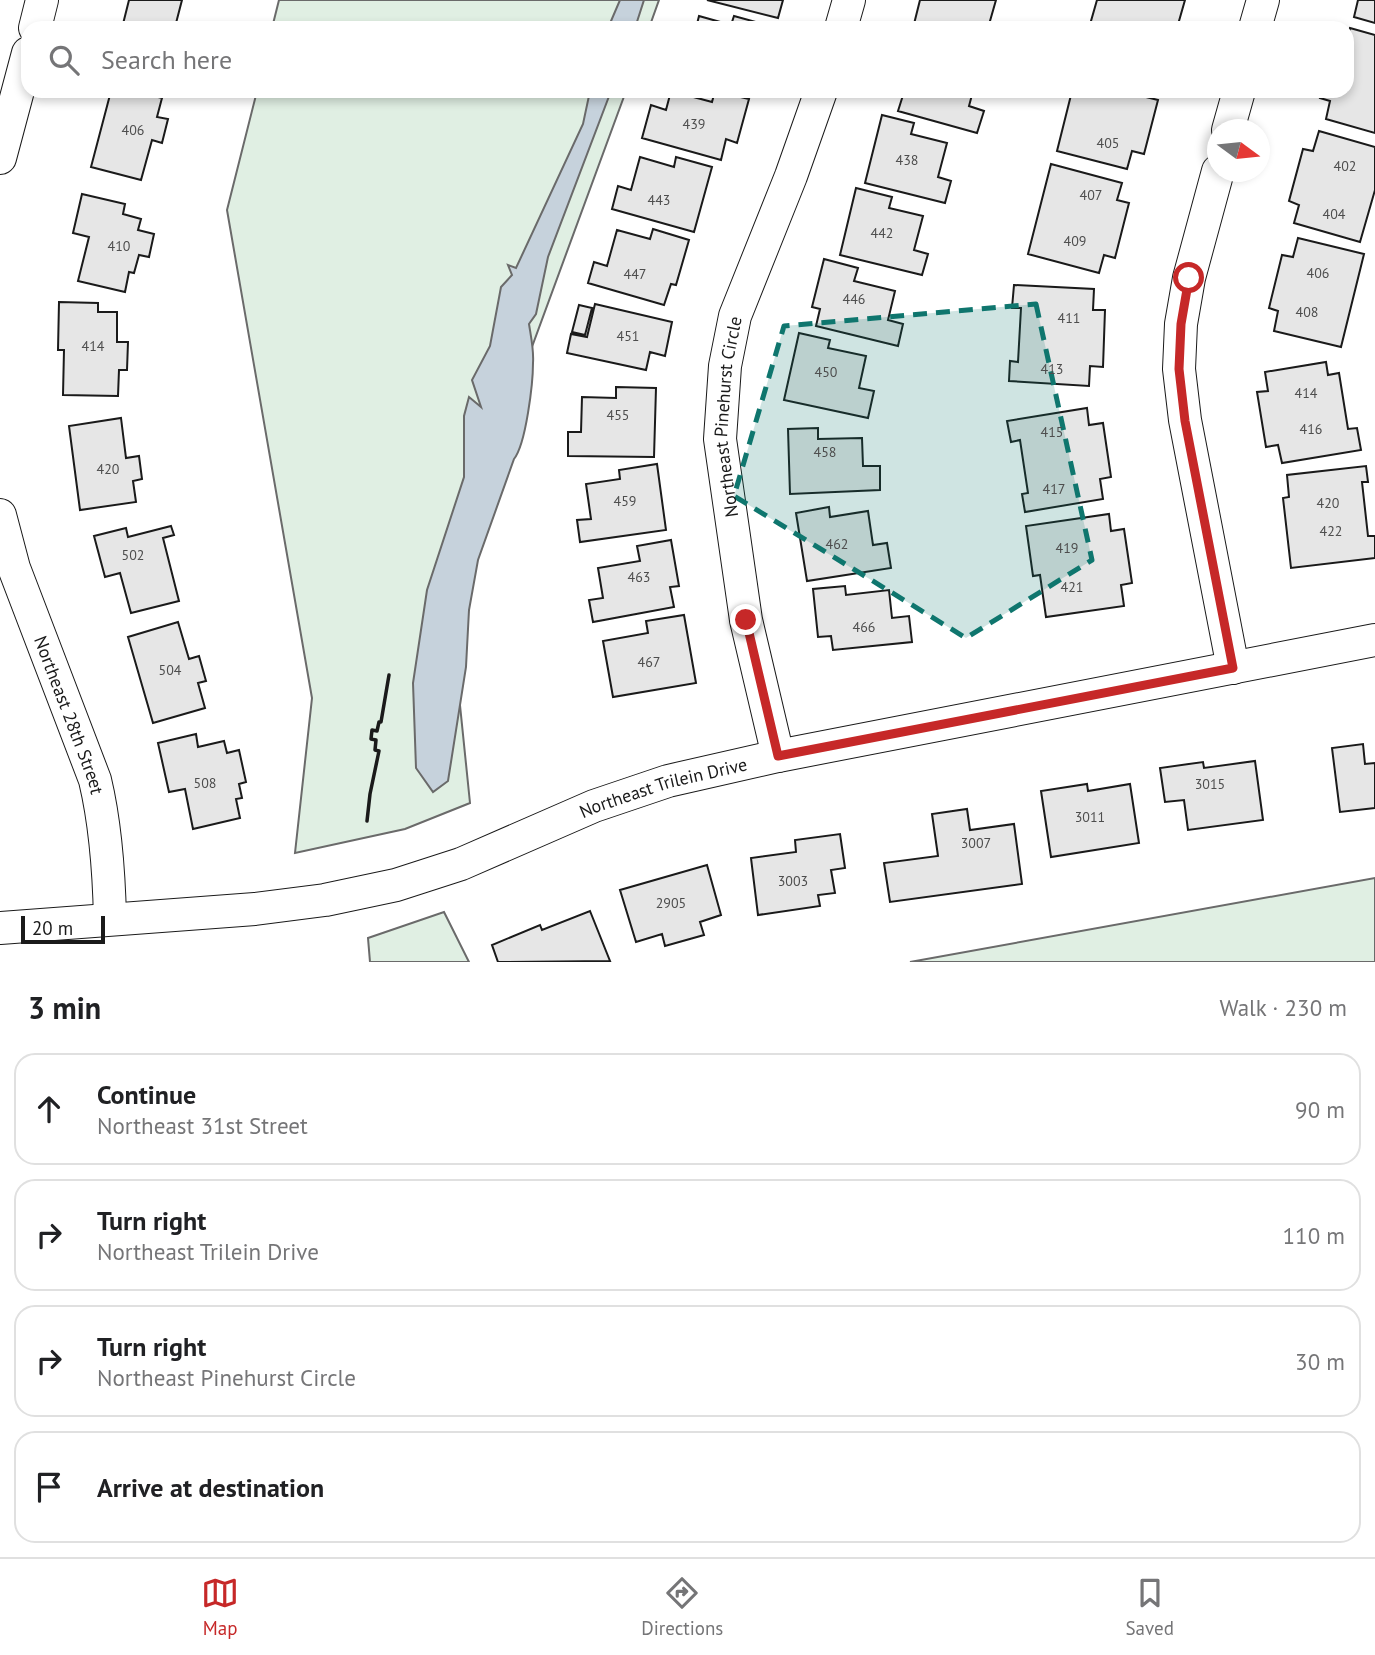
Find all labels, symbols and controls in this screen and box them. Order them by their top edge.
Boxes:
search box [21,21,1354,98]
icon: search [45,41,83,79]
text: Search here [101,43,232,76]
house number: 439 [683,115,705,133]
north arrow [1207,119,1270,182]
house number: 406 [122,121,144,139]
house number: 405 [1097,134,1119,152]
house number: 438 [896,151,918,169]
house number: 402 [1334,157,1356,175]
house number: 407 [1080,186,1102,204]
house number: 443 [648,191,670,209]
house number: 404 [1323,205,1346,223]
house number: 442 [871,224,893,242]
house number: 409 [1064,232,1086,250]
house number: 410 [108,237,131,255]
route start [1173,262,1204,293]
house number: 406 [1307,264,1329,282]
house number: 447 [624,265,646,283]
house number: 446 [843,290,865,308]
house number: 408 [1296,303,1318,321]
house number: 411 [1058,309,1080,327]
street label: Northeast Pinehurst Circle [708,314,746,519]
house number: 451 [617,327,639,345]
house number: 414 [82,337,105,355]
house number: 413 [1041,360,1063,378]
house number: 450 [815,363,838,381]
house number: 414 [1295,384,1318,402]
house number: 455 [607,406,629,424]
house number: 416 [1300,420,1322,438]
house number: 415 [1041,423,1063,441]
house number: 458 [814,443,836,461]
house number: 420 [97,460,120,478]
house number: 417 [1043,480,1065,498]
house number: 459 [614,492,636,510]
house number: 420 [1317,494,1340,512]
house number: 422 [1320,522,1342,540]
house number: 462 [826,535,848,553]
house number: 419 [1056,539,1078,557]
house number: 502 [122,546,144,564]
house number: 463 [628,568,650,586]
house number: 421 [1061,578,1083,596]
route end [730,604,761,635]
house number: 466 [853,618,875,636]
street label: Northeast 28th Street [29,633,109,796]
house number: 467 [638,653,660,671]
house number: 504 [159,661,182,679]
street label: Northeast Trilein Drive [576,752,749,823]
house number: 508 [194,774,216,792]
house number: 3015 [1195,775,1225,793]
house number: 3011 [1075,808,1105,826]
house number: 3007 [961,834,991,852]
house number: 3003 [778,872,808,890]
house number: 2905 [656,894,686,912]
scale bar [21,913,105,945]
text: 20 m [32,916,73,940]
text: 3 min [28,988,101,1027]
text: Walk · 230 m [1220,993,1347,1022]
text: Continue [97,1078,196,1111]
icon: ahead [30,1090,68,1128]
text: 90 m [1295,1095,1345,1124]
text: Northeast 31st Street [97,1111,308,1140]
text: Turn right [97,1204,206,1237]
icon: right [30,1216,68,1254]
text: 110 m [1283,1221,1345,1250]
text: Northeast Trilein Drive [97,1237,319,1266]
text: Turn right [97,1330,206,1363]
icon: right [30,1342,68,1380]
text: 30 m [1295,1347,1345,1376]
text: Northeast Pinehurst Circle [97,1363,356,1392]
icon: arrive [30,1468,68,1506]
text: Arrive at destination [97,1471,324,1504]
tab: Map [201,1574,239,1640]
tab: Directions [641,1574,723,1640]
tab: Saved [1126,1574,1174,1640]

